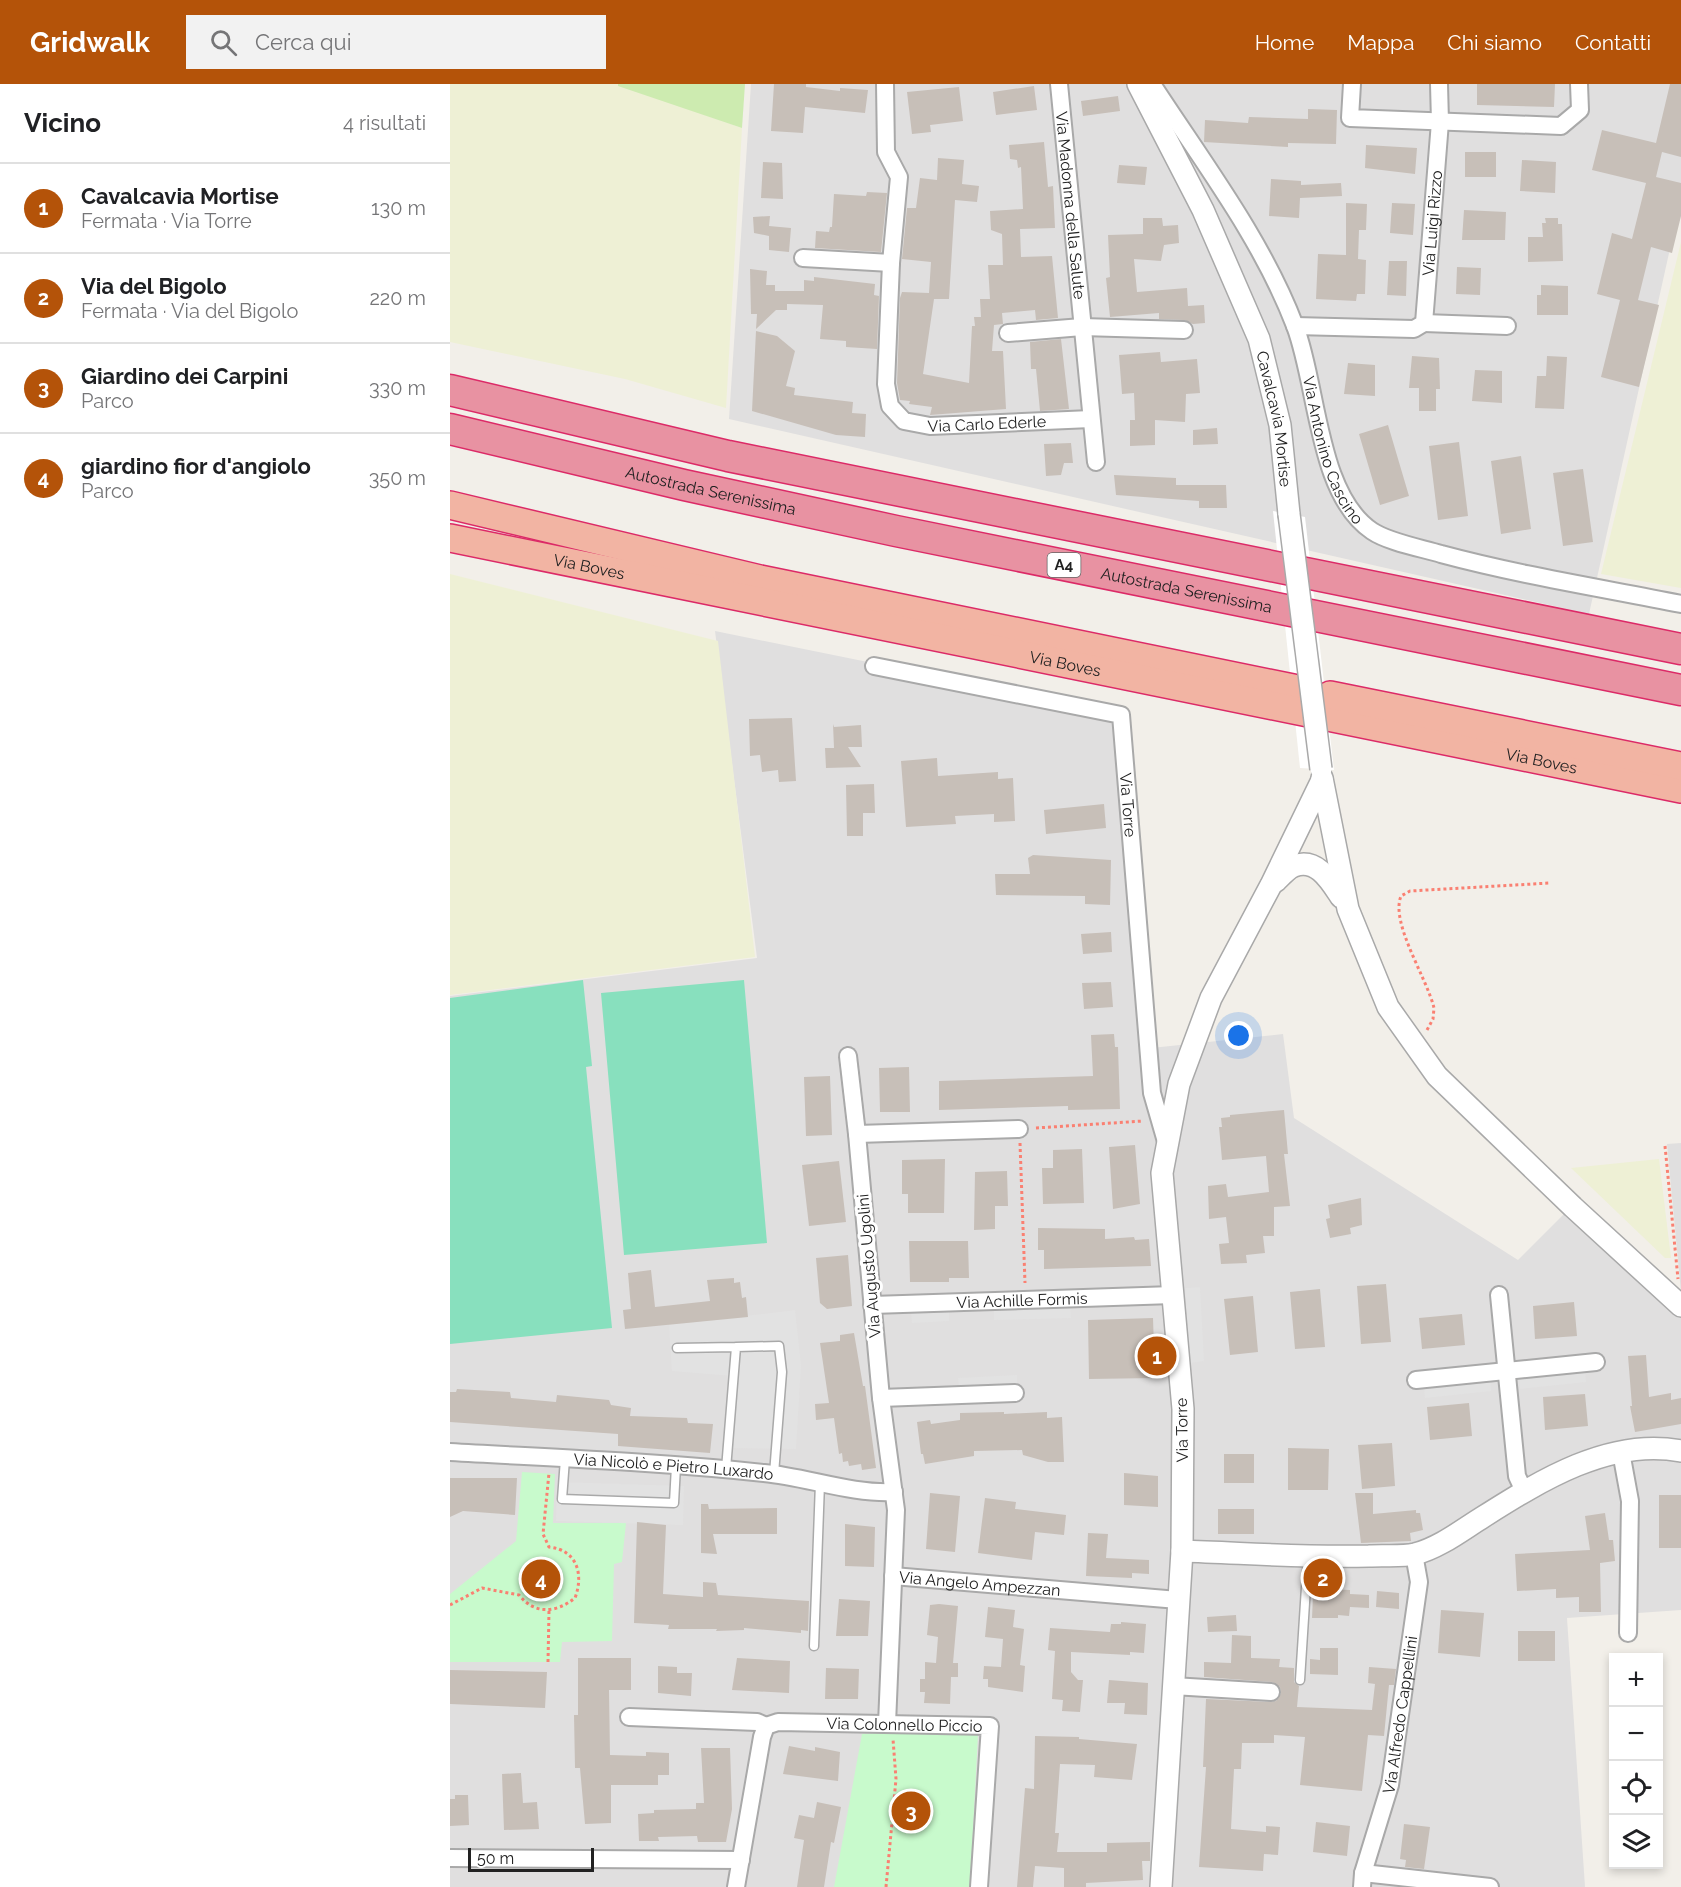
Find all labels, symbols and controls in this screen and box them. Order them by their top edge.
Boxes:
search box [186,15,606,69]
text: Gridwalk [30,26,150,59]
icon: search [207,26,240,59]
text: Cerca qui [255,29,351,55]
text: Home [1255,30,1314,55]
text: Mappa [1347,30,1414,55]
text: Chi siamo [1447,30,1542,55]
text: Contatti [1575,30,1651,55]
text: Vicino [24,108,101,138]
text: 4 risultati [343,111,426,135]
street label: Via Madonna della Salute [1052,111,1090,300]
street label: Via Luigi Rizzo [1418,169,1446,277]
text: Cavalcavia Mortise [81,183,279,209]
text: 1 [39,196,48,220]
text: 130 m [371,196,426,220]
text: Fermata · Via Torre [81,209,252,233]
text: Via del Bigolo [81,273,227,299]
text: 2 [38,286,49,310]
text: 220 m [369,286,426,310]
text: Fermata · Via del Bigolo [81,299,298,323]
street label: Cavalcavia Mortise [1253,349,1296,488]
text: Giardino dei Carpini [81,363,288,389]
street label: Via Antonino Cascino [1299,374,1367,528]
text: 3 [38,376,49,400]
text: 330 m [369,376,426,400]
text: Parco [81,389,134,413]
street label: Via Carlo Ederle [927,411,1047,436]
text: giardino fior d'angiolo [81,453,311,479]
street label: Autostrada Serenissima [624,462,798,519]
text: 4 [38,466,49,490]
text: 350 m [369,466,426,490]
text: Parco [81,479,134,503]
street label: Via Boves [552,550,627,583]
road number: A4 [1048,553,1080,577]
street label: Autostrada Serenissima [1099,563,1274,616]
street label: Via Boves [1028,647,1103,680]
street label: Via Boves [1504,744,1579,777]
street label: Via Torre [1116,772,1140,838]
your location [1224,1021,1253,1050]
street label: Via Augusto Ugolini [853,1193,885,1339]
street label: Via Achille Formis [956,1288,1088,1312]
pin: 1 [1138,1334,1176,1378]
street label: Via Torre [1172,1398,1192,1462]
street label: Via Nicolò e Pietro Luxardo [573,1449,774,1483]
pin: 4 [522,1556,560,1602]
pin: 2 [1304,1556,1342,1600]
street label: Via Angelo Ampezzan [898,1567,1061,1600]
street label: Via Alfredo Cappellini [1378,1635,1421,1796]
map controls [1609,1653,1663,1869]
button: + [1609,1653,1663,1707]
button: − [1609,1707,1663,1761]
street label: Via Colonnello Piccio [826,1713,983,1735]
button: locate [1609,1761,1663,1815]
pin: 3 [892,1788,930,1834]
button: layers [1609,1815,1663,1869]
scale bar [468,1845,594,1872]
text: 50 m [477,1849,514,1868]

